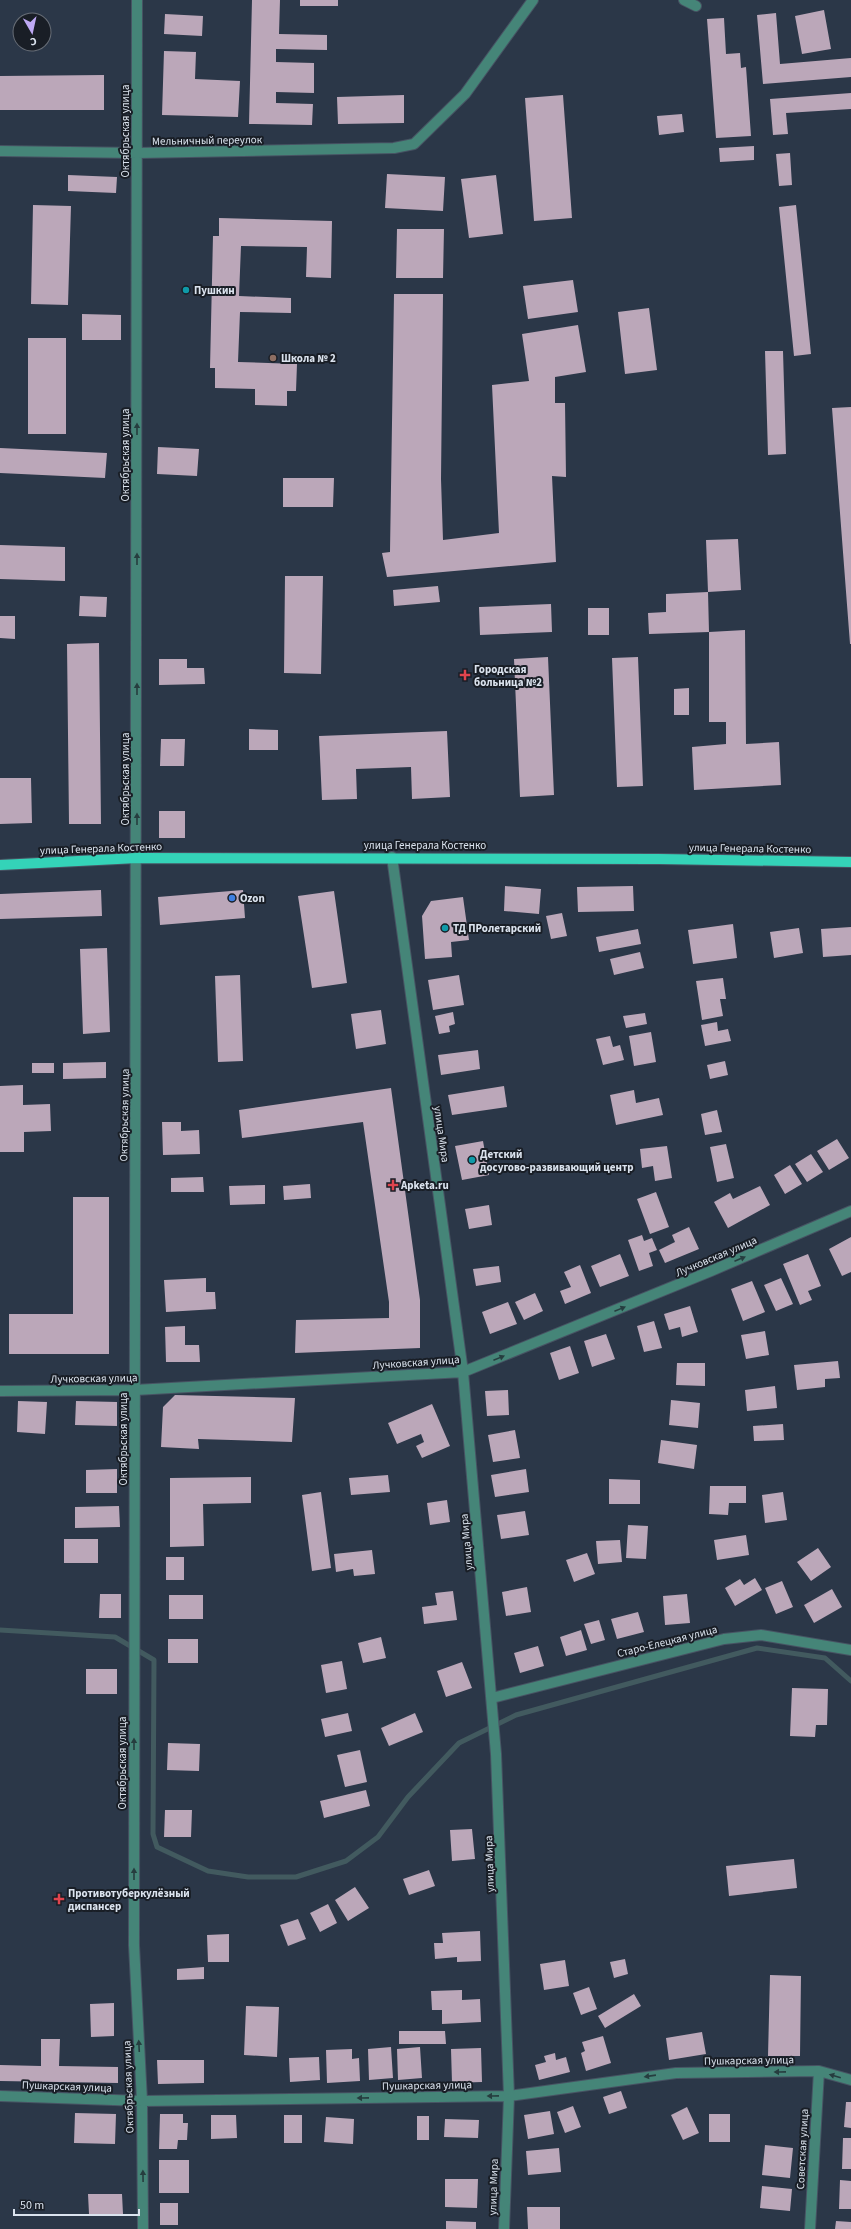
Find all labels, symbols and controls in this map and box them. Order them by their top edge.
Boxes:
north arrow [12,12,52,52]
text: С [29,33,38,49]
street label: Октябрьская улица [118,85,133,177]
street label: Мельничный переулок [152,132,263,149]
place label: Пушкин [194,283,235,298]
marker: Пушкин [181,285,191,295]
place label: Школа № 2 [281,351,336,366]
marker: Школа № 2 [268,353,278,363]
street label: Октябрьская улица [118,409,133,501]
one-way arrow [134,422,140,435]
one-way arrow [134,552,140,565]
place label: Городская больница №2 [474,662,542,690]
marker: Городская больница №2 [459,669,471,681]
one-way arrow [134,682,140,695]
street label: Октябрьская улица [118,733,133,825]
one-way arrow [134,812,140,825]
street label: улица Генерала Костенко [364,838,486,853]
street label: улица Генерала Костенко [40,839,163,858]
street label: улица Генерала Костенко [689,840,811,857]
place label: Ozon [240,891,265,906]
marker: Ozon [227,893,237,903]
place label: ТД ПРолетарский [453,921,541,936]
marker: ТД ПРолетарский [440,923,450,933]
street label: Октябрьская улица [116,1068,133,1162]
street label: улица Мира [430,1105,453,1163]
place label: Детский досугово-развивающий центр [480,1147,634,1175]
marker: Детский досугово-развивающий центр [467,1155,477,1165]
place label: Apketa.ru [400,1178,449,1193]
marker: Apketa.ru [388,1180,398,1190]
street label: Лучковская улица [673,1233,759,1280]
one-way arrow [734,1256,745,1262]
one-way arrow [614,1305,626,1311]
street label: Лучковская улица [372,1352,460,1373]
one-way arrow [494,1354,506,1360]
street label: Лучковская улица [50,1370,138,1387]
street label: Октябрьская улица [116,1393,131,1485]
street label: улица Мира [457,1513,476,1571]
street label: Старо-Елецкая улица [615,1622,719,1661]
street label: Октябрьская улица [115,1717,130,1809]
one-way arrow [131,1737,137,1750]
street label: улица Мира [481,1835,498,1893]
one-way arrow [131,1867,137,1880]
place label: Противотуберкулёзный диспансер [68,1886,190,1914]
marker: Противотуберкулёзный диспансер [53,1893,65,1905]
one-way arrow [136,2039,142,2052]
street label: Октябрьская улица [119,2040,138,2134]
street label: Пушкарская улица [704,2052,794,2069]
one-way arrow [774,2068,786,2075]
one-way arrow [644,2073,656,2079]
one-way arrow [828,2073,840,2079]
street label: Пушкарская улица [22,2077,112,2096]
street label: Пушкарская улица [382,2077,472,2094]
one-way arrow [486,2093,499,2099]
one-way arrow [356,2095,369,2101]
street label: Советская улица [793,2108,812,2190]
street label: улица Мира [485,2158,502,2216]
one-way arrow [140,2169,146,2182]
scale bar [14,2191,139,2217]
text: 50 m [20,2197,44,2214]

